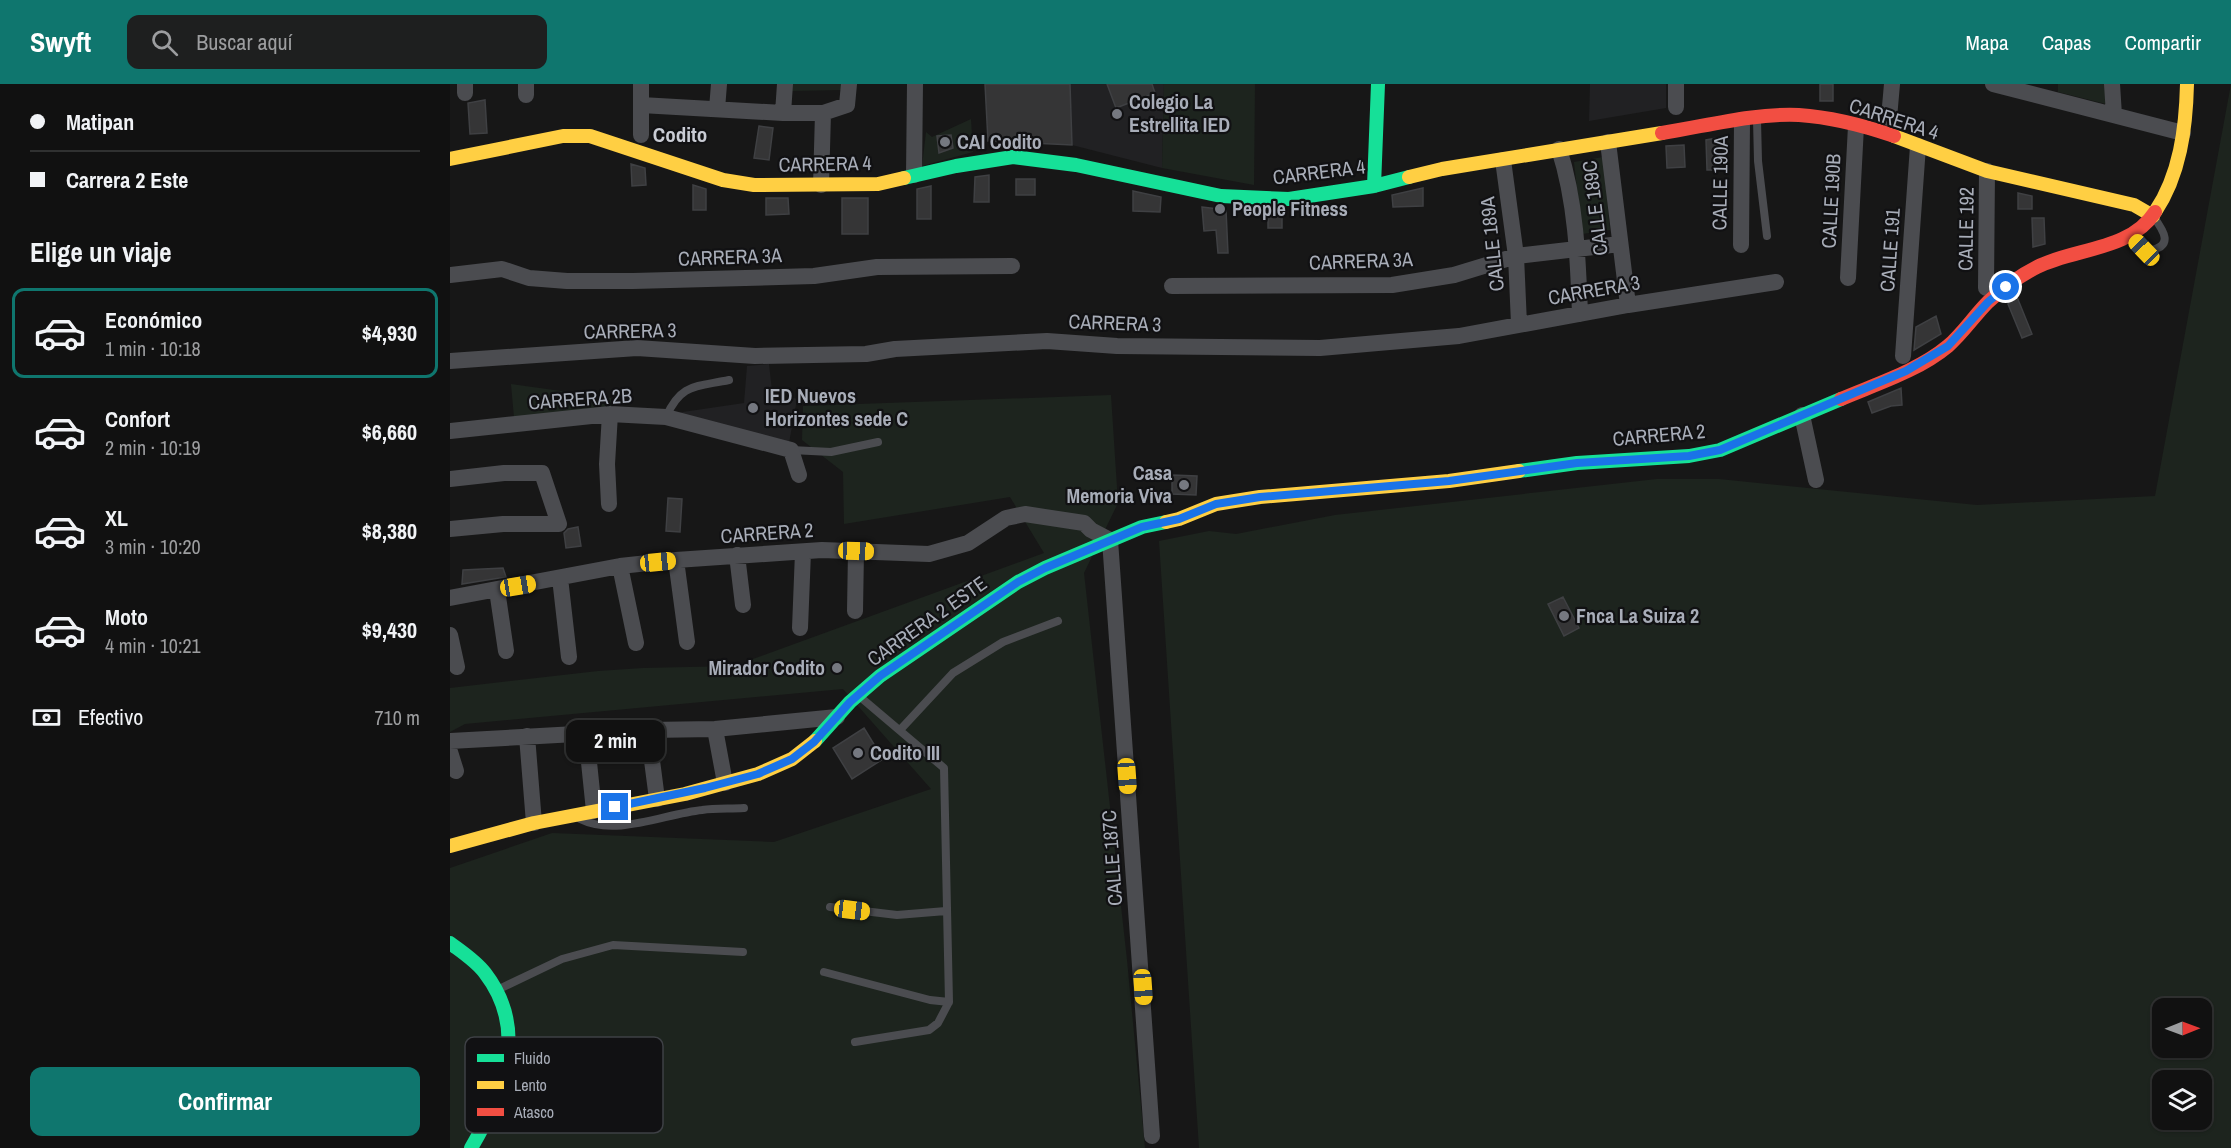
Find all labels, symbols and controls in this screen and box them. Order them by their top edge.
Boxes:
search box [127,15,547,69]
text: Swyft [30,23,91,61]
icon: search [148,26,181,59]
text: Buscar aquí [196,27,293,57]
text: Mapa [1966,28,2009,57]
text: Capas [2042,28,2091,57]
text: Compartir [2124,28,2201,57]
place label: Colegio La Estrellita IED [1129,88,1230,138]
street label: CARRERA 4 [1846,91,1943,146]
text: Matipan [66,107,134,137]
marker: Colegio La Estrellita IED [1110,107,1124,121]
district label: Codito [653,120,707,149]
place label: CAI Codito [957,128,1042,155]
marker: CAI Codito [938,135,952,149]
street label: CALLE 190A [1705,135,1734,231]
street label: CARRERA 4 [778,149,872,178]
street label: CARRERA 4 [1271,152,1367,191]
street label: CALLE 190B [1815,153,1846,249]
street label: CALLE 189C [1575,159,1614,257]
text: Carrera 2 Este [66,165,188,195]
street label: CALLE 192 [1951,187,1980,271]
place label: People Fitness [1232,195,1348,222]
street label: CALLE 189A [1473,195,1510,293]
marker: People Fitness [1213,202,1227,216]
street label: CALLE 191 [1873,207,1906,293]
car [2125,231,2163,269]
text: Elige un viaje [30,234,172,270]
street label: CARRERA 3A [678,241,782,272]
street label: CARRERA 3A [1309,245,1413,276]
street label: CARRERA 3 [1546,268,1642,311]
route start [1992,273,2019,300]
text: Económico [105,305,202,335]
icon: car [33,306,87,360]
street label: CARRERA 3 [1068,307,1162,338]
street label: CARRERA 3 [583,316,677,345]
text: $4,930 [362,318,417,348]
text: 1 min · 10:18 [105,335,201,362]
street label: CARRERA 2B [527,381,633,416]
place label: IED Nuevos Horizontes sede C [765,382,908,432]
marker: IED Nuevos Horizontes sede C [746,401,760,415]
text: Confort [105,404,170,434]
icon: car [33,405,87,459]
text: $6,660 [362,417,417,447]
street label: CARRERA 2 [1611,417,1706,452]
text: 2 min · 10:19 [105,434,201,461]
place label: Casa Memoria Viva [1067,459,1172,509]
marker: Casa Memoria Viva [1177,478,1191,492]
text: XL [105,503,128,533]
icon: car [33,504,87,558]
text: $8,380 [362,516,417,546]
street label: CARRERA 2 [720,516,814,549]
text: 3 min · 10:20 [105,533,201,560]
car [838,541,874,561]
car [639,551,677,573]
street label: CARRERA 2 ESTE [861,569,992,672]
car [499,574,537,598]
text: Moto [105,602,148,632]
place label: Fnca La Suiza 2 [1576,602,1699,629]
icon: car [33,603,87,657]
marker: Fnca La Suiza 2 [1557,609,1571,623]
text: $9,430 [362,615,417,645]
text: 4 min · 10:21 [105,632,201,659]
place label: Mirador Codito [708,654,825,681]
marker: Mirador Codito [830,661,844,675]
icon: cash [30,701,63,734]
text: Efectivo [78,702,143,732]
text: 710 m [374,704,420,731]
callout: 2 min [566,720,664,762]
text: 2 min [594,727,637,754]
place label: Codito III [870,739,940,766]
marker: Codito III [851,746,865,760]
car [1117,757,1137,795]
route end [601,793,628,820]
street label: CALLE 187C [1095,809,1128,907]
car [833,899,871,921]
car [1133,968,1153,1006]
north arrow [2152,998,2212,1058]
map controls [2152,998,2212,1130]
legend [465,1037,663,1133]
text: Fluido [514,1047,550,1069]
button: Confirmar [30,1067,420,1136]
button: layers [2152,1070,2212,1130]
text: Lento [514,1074,547,1096]
text: Atasco [513,1101,554,1123]

